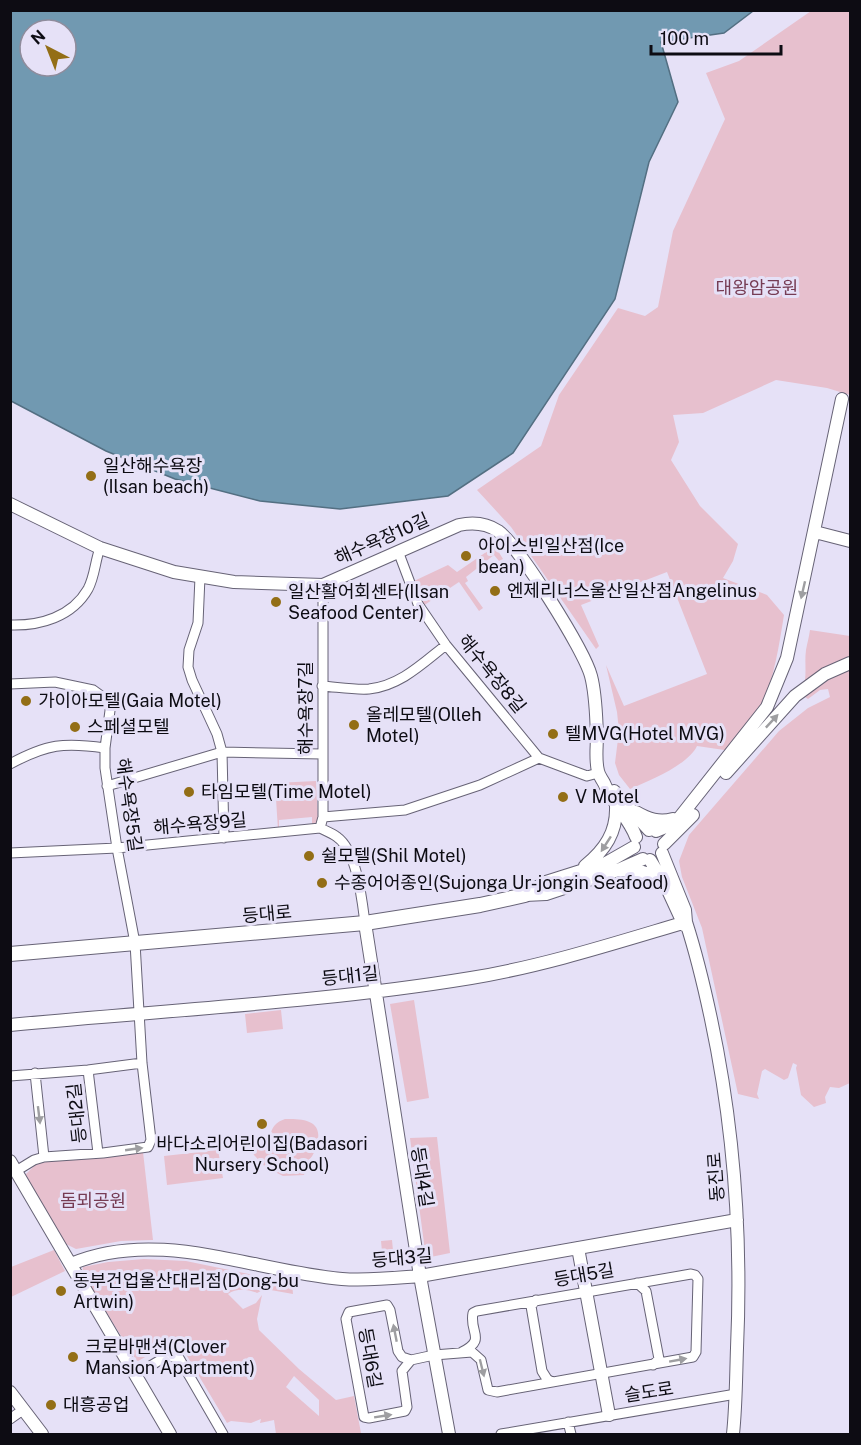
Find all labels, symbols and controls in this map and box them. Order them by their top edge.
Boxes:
north arrow [18,18,78,78]
scale bar [651,18,782,56]
text: N [27,26,49,48]
text: 100 m [660,28,709,49]
park label: 대왕암공원 [716,277,798,298]
place label: 일산해수욕장 (Ilsan beach) [103,455,209,497]
marker: 일산해수욕장 (Ilsan beach) [84,469,98,483]
street label: 해수욕장10길 [331,508,432,569]
place label: 아이스빈일산점(Ice bean) [478,535,624,577]
marker: 아이스빈일산점(Ice bean) [459,549,473,563]
place label: 엔제리너스울산일산점Angelinus [507,580,757,601]
one-way arrow [797,580,807,599]
place label: 일산활어회센타(Ilsan Seafood Center) [288,581,449,623]
marker: 엔제리너스울산일산점Angelinus [488,584,502,598]
marker: 일산활어회센타(Ilsan Seafood Center) [269,595,283,609]
street label: 해수욕장8길 [455,630,530,717]
street label: 해수욕장7길 [295,661,316,755]
place label: 가이아모텔(Gaia Motel) [38,690,222,711]
marker: 가이아모텔(Gaia Motel) [19,694,33,708]
place label: 올레모텔(Olleh Motel) [366,704,482,746]
one-way arrow [764,714,778,728]
place label: 스페셜모텔 [87,716,170,737]
marker: 올레모텔(Olleh Motel) [347,718,361,732]
marker: 스페셜모텔 [68,720,82,734]
place label: 텔MVG(Hotel MVG) [565,723,725,744]
marker: 텔MVG(Hotel MVG) [546,727,560,741]
street label: 해수욕장5길 [113,757,146,853]
place label: 타임모텔(Time Motel) [201,781,372,802]
marker: 타임모텔(Time Motel) [182,785,196,799]
place label: V Motel [575,786,639,807]
marker: V Motel [556,790,570,804]
street label: 해수욕장9길 [152,809,248,838]
one-way arrow [600,835,611,852]
place label: 쉴모텔(Shil Motel) [321,845,467,866]
marker: 쉴모텔(Shil Motel) [302,849,316,863]
place label: 수종어어종인(Sujonga Ur-jongin Seafood) [334,872,669,893]
marker: 수종어어종인(Sujonga Ur-jongin Seafood) [315,876,329,890]
street label: 등대로 [241,901,293,926]
street label: 등대1길 [320,962,379,989]
street label: 등대2길 [63,1082,90,1144]
one-way arrow [35,1106,44,1125]
marker: 바다소리어린이집(Badasori Nursery School) [255,1117,269,1131]
place label: 바다소리어린이집(Badasori Nursery School) [156,1133,368,1175]
one-way arrow [124,1144,143,1153]
street label: 등대4길 [407,1145,438,1209]
street label: 동진로 [703,1152,728,1203]
park label: 돔뫼공원 [60,1190,126,1211]
street label: 등대3길 [371,1244,433,1271]
street label: 등대5길 [552,1259,616,1290]
place label: 동부건업울산대리점(Dong-bu Artwin) [73,1270,299,1312]
marker: 동부건업울산대리점(Dong-bu Artwin) [54,1284,68,1298]
one-way arrow [390,1323,399,1342]
street label: 등대6길 [355,1326,386,1390]
place label: 크로바맨션(Clover Mansion Apartment) [85,1336,255,1378]
marker: 크로바맨션(Clover Mansion Apartment) [66,1350,80,1364]
one-way arrow [669,1356,688,1365]
one-way arrow [478,1359,487,1378]
street label: 슬도로 [623,1377,675,1406]
place label: 대흥공업 [63,1394,129,1415]
marker: 대흥공업 [44,1398,58,1412]
one-way arrow [373,1411,392,1420]

